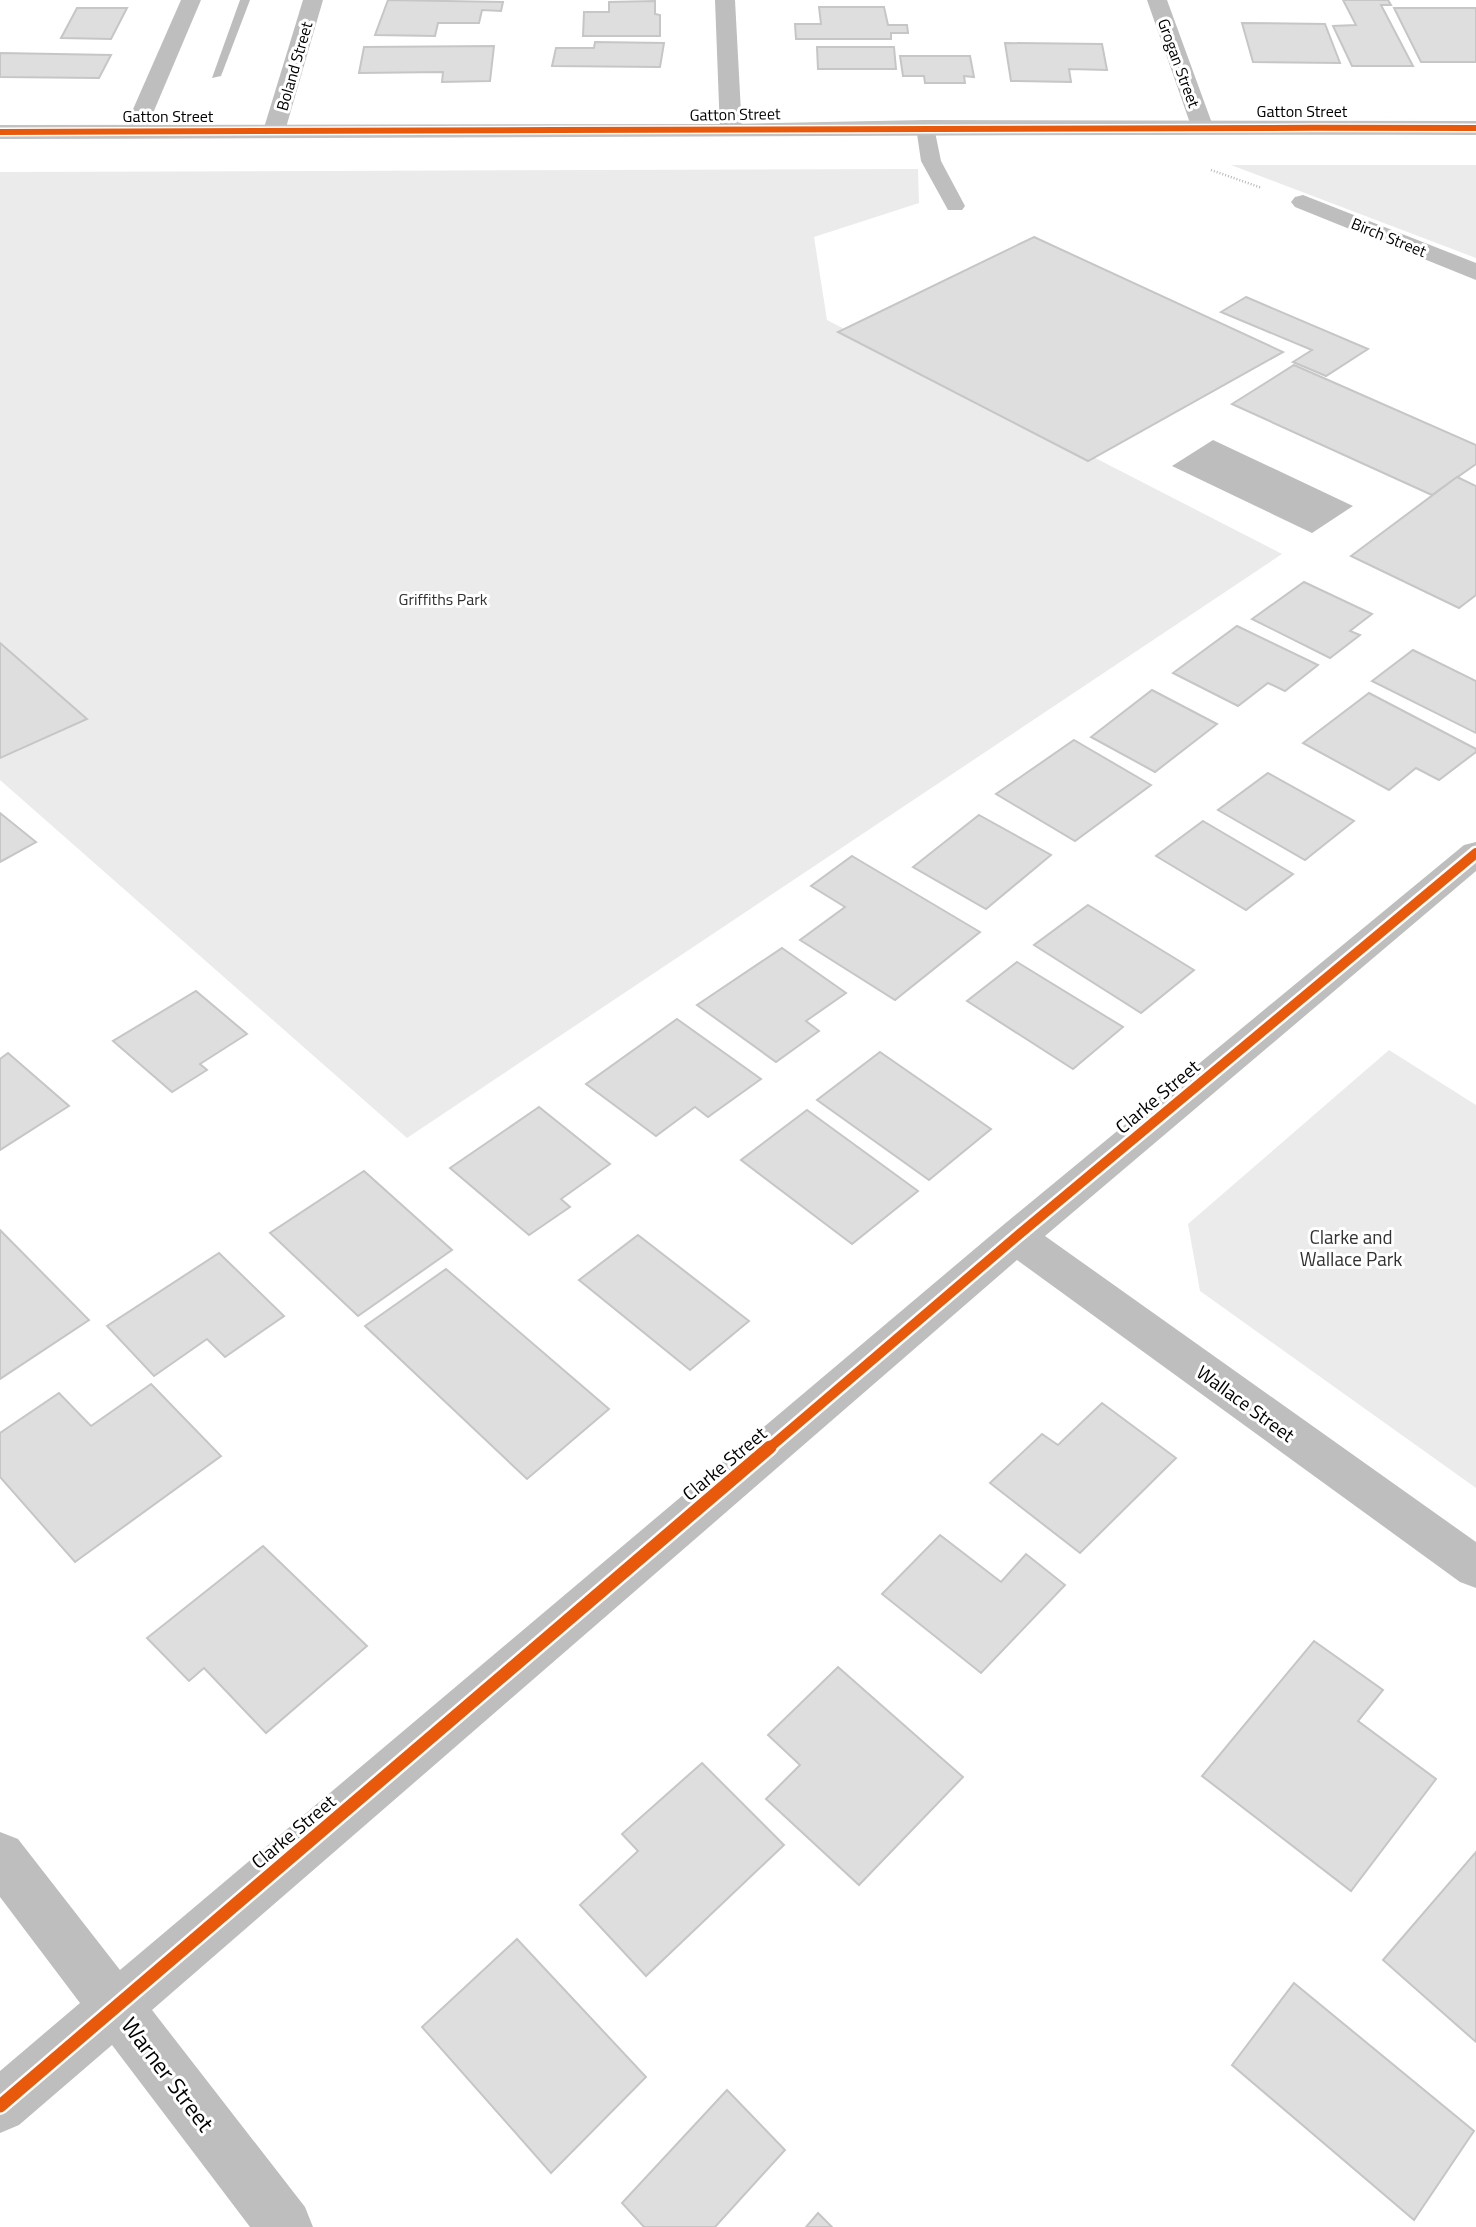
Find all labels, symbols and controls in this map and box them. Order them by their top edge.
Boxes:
street label: Grogan Street [1152,15,1206,111]
street label: Boland Street [270,18,318,113]
street label: Gatton Street [1257,99,1348,123]
street label: Gatton Street [689,101,781,127]
street label: Gatton Street [123,104,214,128]
street label: Birch Street [1348,211,1431,263]
park label: Griffiths Park [399,587,488,611]
street label: Clarke Street [1108,1052,1206,1140]
park label: Clarke and Wallace Park [1300,1222,1402,1273]
street label: Wallace Street [1191,1357,1301,1449]
street label: Clarke Street [675,1419,773,1507]
street label: Clarke Street [244,1787,342,1875]
street label: Warner Street [113,2009,223,2139]

